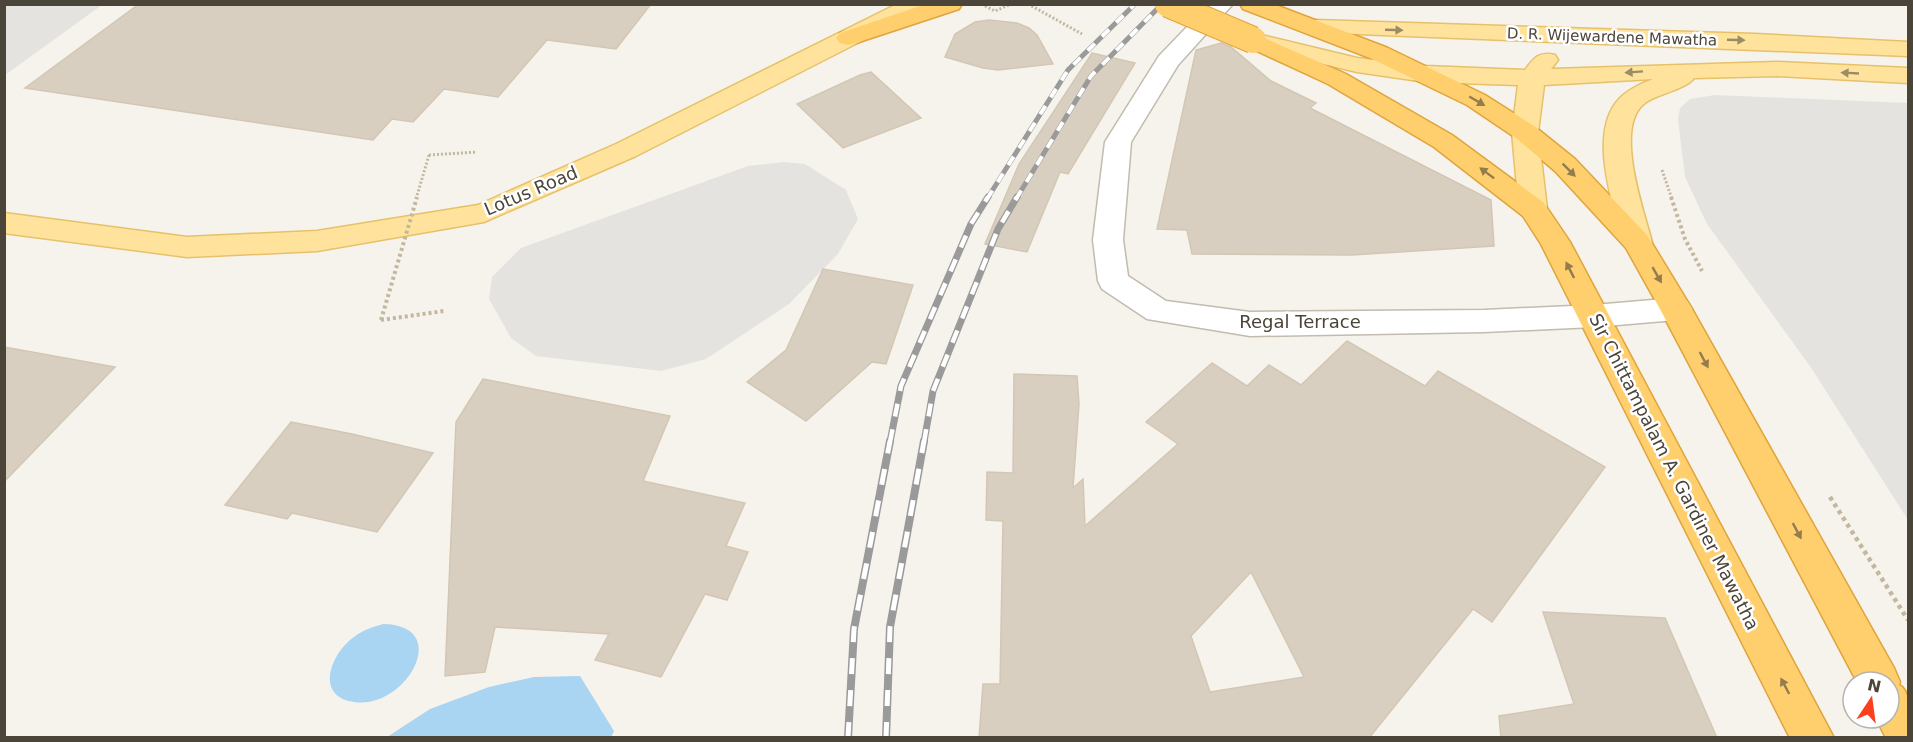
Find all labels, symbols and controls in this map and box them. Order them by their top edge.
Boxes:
street label: D. R. Wijewardene Mawatha [1507,24,1717,50]
one-way arrow [1385,25,1404,35]
one-way arrow [1726,36,1745,45]
one-way arrow [1624,68,1643,77]
one-way arrow [1841,68,1860,77]
one-way arrow [1469,96,1486,106]
street label: Lotus Road [481,161,581,220]
one-way arrow [1562,162,1576,176]
one-way arrow [1480,167,1496,179]
one-way arrow [1565,262,1575,279]
one-way arrow [1652,267,1662,284]
street label: Sir Chittampalam A. Gardiner Mawatha [1585,310,1764,633]
street label: Regal Terrace [1239,311,1361,332]
one-way arrow [1699,352,1709,369]
one-way arrow [1792,523,1802,540]
north arrow [1841,670,1901,730]
text: N [1866,675,1883,697]
one-way arrow [1780,677,1790,694]

